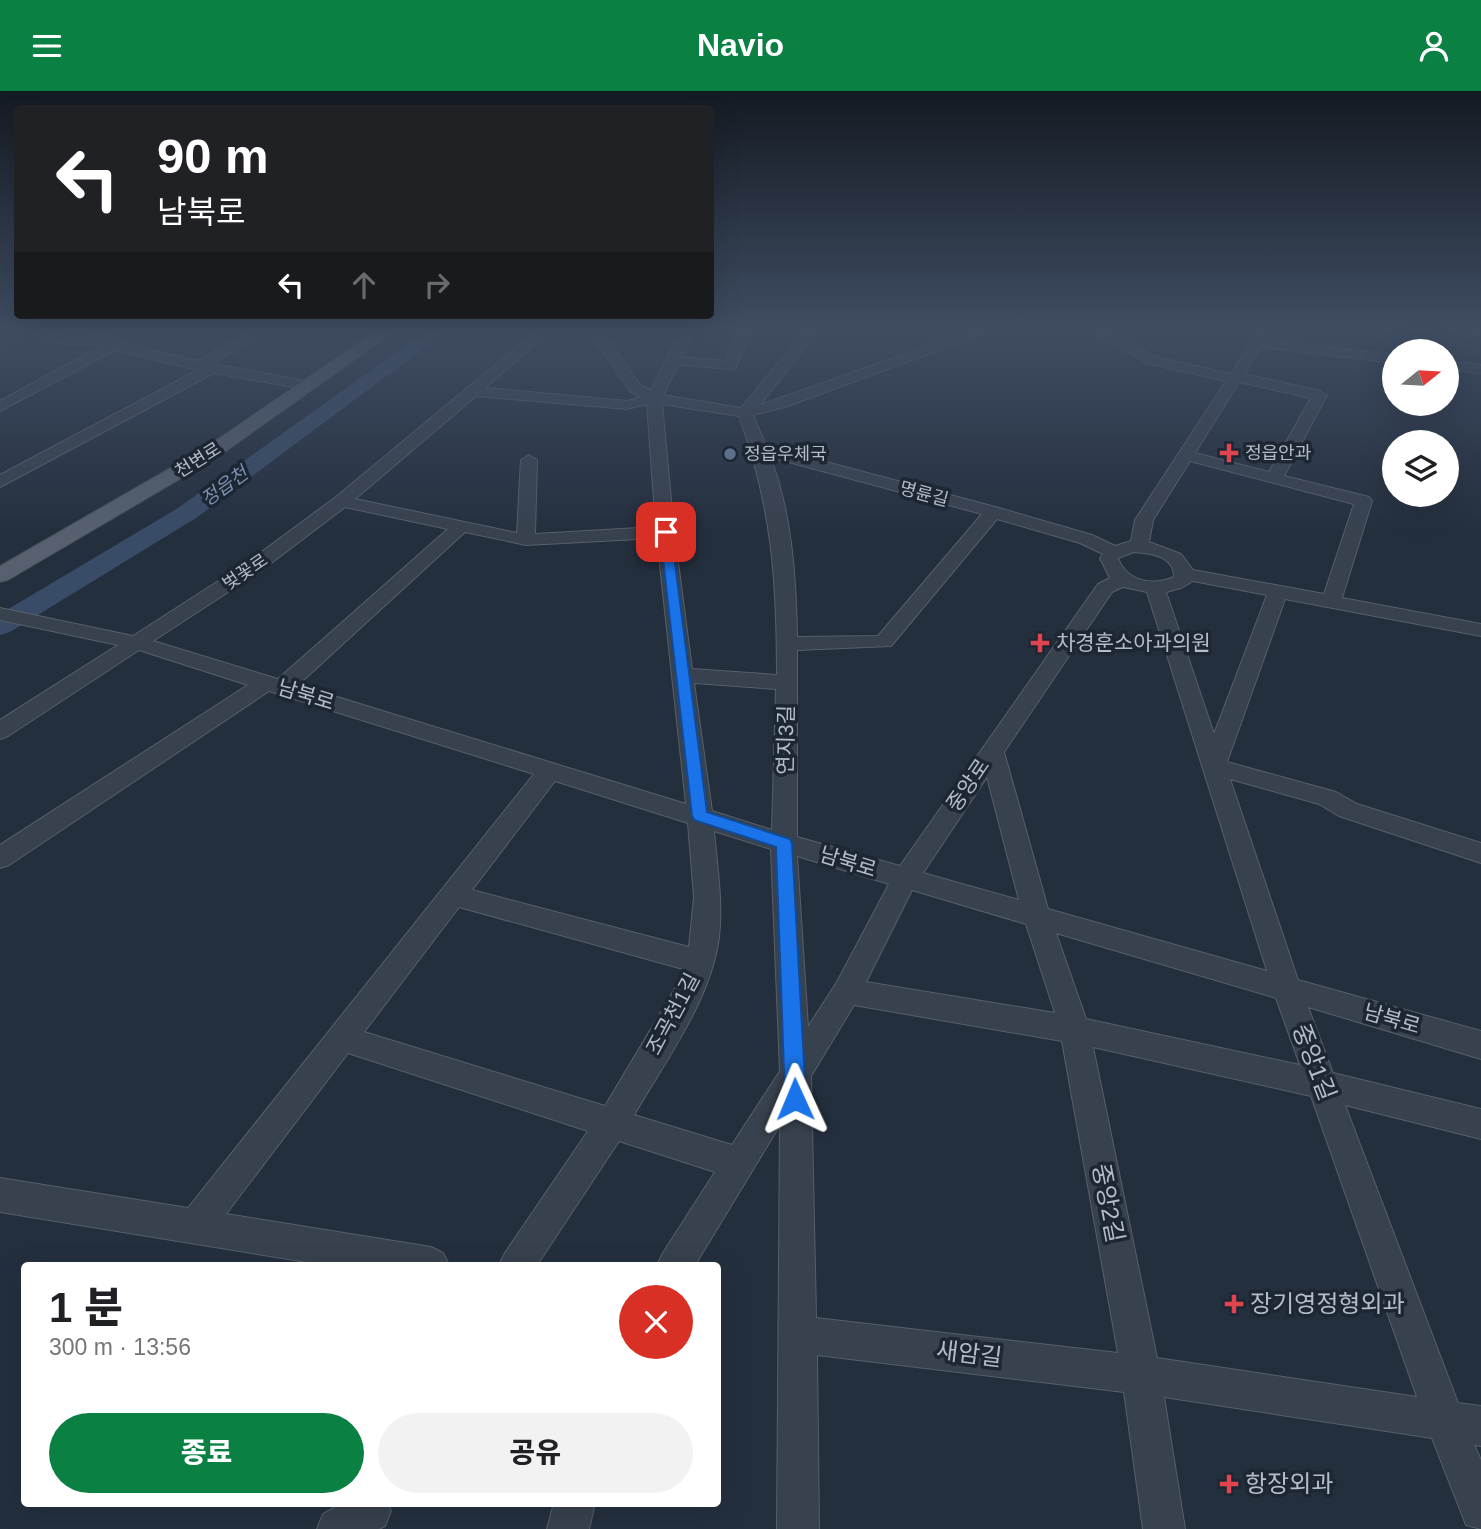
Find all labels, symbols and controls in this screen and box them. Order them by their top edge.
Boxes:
icon: menu [28,27,66,65]
text: Navio [697,27,784,63]
icon: person [1415,27,1453,65]
text: 90 m [157,129,269,183]
icon: left [42,133,133,224]
text: 남북로 [157,194,245,230]
icon: left [272,266,310,304]
icon: ahead [345,266,383,304]
icon: right [418,266,456,304]
north arrow [1382,339,1460,417]
map controls [1382,339,1459,507]
button: layers [1382,430,1459,507]
street label: 천변로 [172,438,224,482]
marker: 정읍안과 [1219,443,1239,463]
place label: 정읍안과 [1245,443,1312,463]
place label: 정읍우체국 [744,444,827,464]
marker: 정읍우체국 [722,446,738,462]
water label: 정읍천 [197,462,253,510]
street label: 명륜길 [897,478,951,510]
pin [636,502,696,562]
icon: arrive [647,513,685,551]
street label: 벚꽃로 [219,550,271,594]
place label: 차경훈소아과의원 [1056,631,1211,654]
marker: 차경훈소아과의원 [1030,633,1050,653]
street label: 남북로 [275,675,337,714]
street label: 연지3길 [773,705,798,775]
street label: 중앙로 [942,754,993,815]
street label: 남북로 [817,842,879,881]
street label: 조곡천1길 [642,969,704,1058]
street label: 남북로 [1361,999,1423,1038]
street label: 중앙1길 [1288,1020,1341,1104]
position arrow [758,1062,832,1136]
street label: 중앙2길 [1088,1161,1129,1245]
text: 1 분 [49,1284,123,1331]
button: close [619,1285,693,1359]
place label: 장기영정형외과 [1250,1290,1405,1317]
marker: 장기영정형외과 [1224,1294,1244,1314]
text: 300 m · 13:56 [49,1334,191,1360]
street label: 새암길 [935,1336,1004,1371]
button: 종료 [49,1413,364,1493]
button: 공유 [378,1413,693,1493]
place label: 항장외과 [1245,1470,1333,1497]
marker: 항장외과 [1219,1474,1239,1494]

